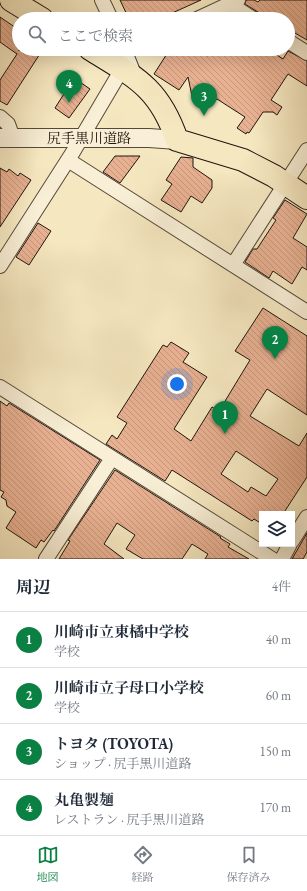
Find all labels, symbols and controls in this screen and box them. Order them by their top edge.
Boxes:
search box [12,12,295,56]
icon: search [26,23,48,45]
text: ここで検索 [58,26,133,45]
pin: 4 [56,70,82,103]
pin: 3 [191,83,217,116]
street label: 尻手黒川道路 [47,129,131,147]
pin: 2 [262,326,288,359]
your location [167,374,187,394]
pin: 1 [212,401,238,434]
map controls [259,511,295,547]
button: layers [259,511,295,547]
text: 周辺 [16,576,50,598]
text: 4件 [272,578,291,595]
text: 川崎市立東橘中学校 [54,622,189,641]
text: 1 [26,631,32,648]
text: 40 m [266,631,291,648]
text: 学校 [54,643,80,660]
text: 川崎市立子母口小学校 [54,678,204,697]
text: 2 [26,687,32,704]
text: 60 m [266,687,291,704]
text: 学校 [54,699,80,716]
text: トヨタ (TOYOTA) [54,734,173,753]
text: 3 [26,743,32,760]
text: 150 m [260,743,291,760]
text: ショップ · 尻手黒川道路 [54,755,192,772]
text: 丸亀製麺 [54,790,114,809]
text: 4 [26,799,32,816]
text: 170 m [260,799,291,816]
text: レストラン · 尻手黒川道路 [54,811,204,828]
tab: 地図 [37,844,59,884]
tab: 経路 [132,844,154,884]
tab: 保存済み [227,844,271,884]

